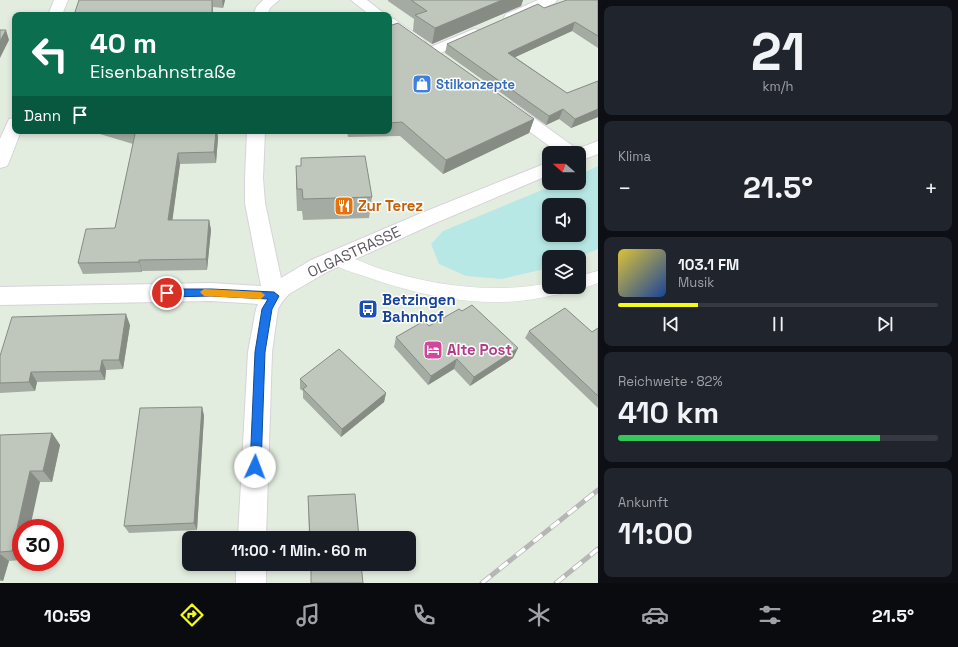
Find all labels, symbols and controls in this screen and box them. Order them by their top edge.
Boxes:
text: 21 [751,19,805,85]
text: 40 m [90,25,157,61]
icon: left [24,28,76,80]
text: Eisenbahnstraße [90,60,236,83]
shop icon: Stilkonzepte [411,73,433,95]
place label: Stilkonzepte [436,76,515,93]
text: km/h [763,78,793,95]
icon: arrive [69,104,91,126]
text: Dann [24,106,61,125]
north arrow [542,146,586,190]
map controls [542,146,586,294]
text: Klima [618,148,651,165]
text: 21.5° [743,168,813,207]
text: − [618,174,632,202]
text: + [924,174,938,202]
restaurant icon: Zur Terez [333,195,355,217]
place label: Zur Terez [358,196,423,215]
button: sound [542,198,586,242]
street label: OLGASTRASSE [304,222,403,281]
button: layers [542,250,586,294]
text: 103.1 FM [678,255,739,274]
text: Musik [678,274,714,291]
pin [150,276,184,310]
icon: arrive [156,282,178,304]
place label: Betzingen Bahnhof [382,290,456,326]
bus stop icon: Betzingen Bahnhof [357,298,379,320]
icon: previous [660,313,682,335]
icon: pause [767,313,789,335]
icon: next [874,313,896,335]
hotel icon: Alte Post [422,339,444,361]
place label: Alte Post [447,340,512,359]
text: Reichweite · 82% [618,373,722,390]
text: 410 km [618,393,719,432]
position arrow [234,446,276,488]
text: Ankunft [618,494,668,511]
text: 11:00 [618,514,693,553]
speed limit sign: 30 [12,519,64,571]
text: 11:00 · 1 Min. · 60 m [231,541,367,560]
icon: directions [178,601,206,629]
icon: music [294,601,322,629]
icon: phone [410,601,438,629]
icon: climate [525,601,553,629]
icon: car [641,601,669,629]
icon: filters [756,601,784,629]
text: 10:59 [44,604,91,627]
text: 21.5° [872,604,914,627]

